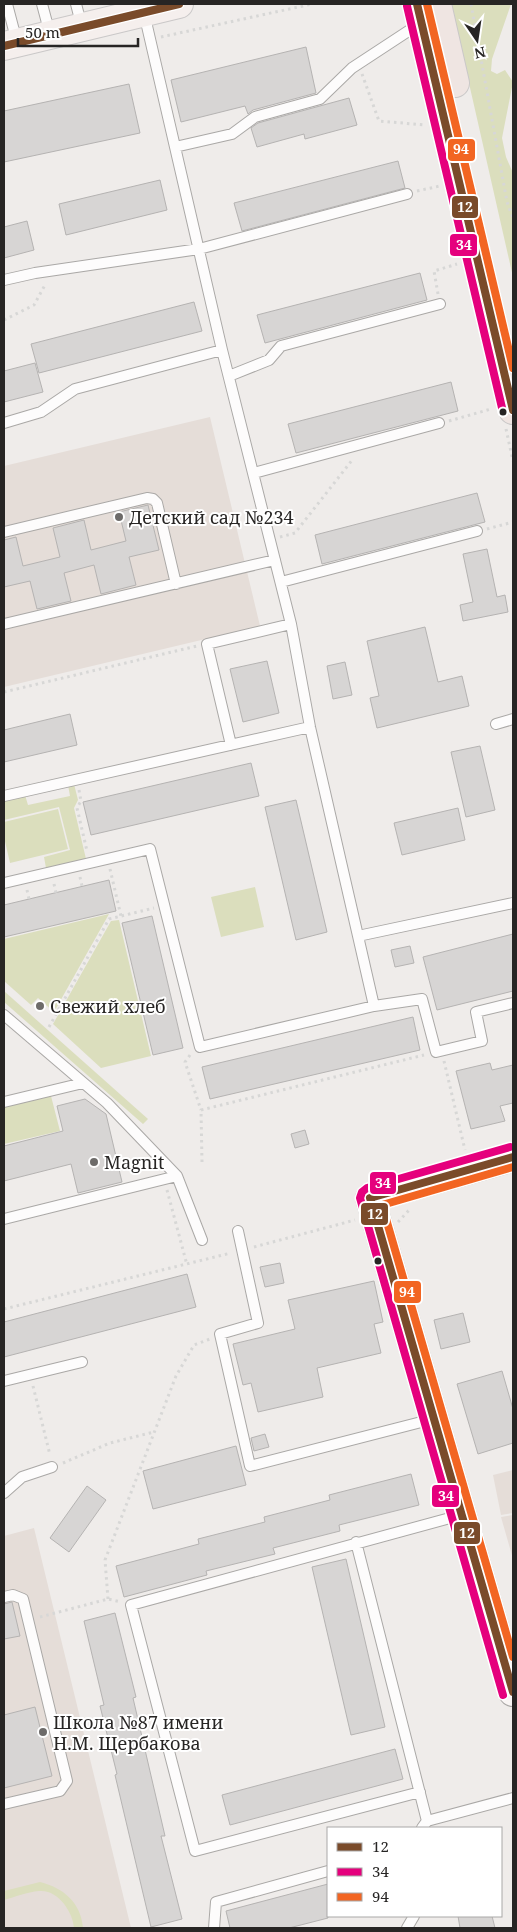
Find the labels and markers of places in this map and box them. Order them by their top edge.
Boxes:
unlabelled marker [498,407,508,417]
place label: Детский сад №234 [129,505,294,529]
marker: Детский сад №234 [113,511,125,523]
place label: Свежий хлеб [50,994,166,1018]
marker: Свежий хлеб [34,1000,46,1012]
place label: Magnit [104,1150,164,1174]
marker: Magnit [88,1156,100,1168]
unlabelled marker [373,1256,383,1266]
place label: Школа №87 имени Н.М. Щербакова [53,1710,223,1755]
marker: Школа №87 имени Н.М. Щербакова [37,1726,49,1738]

